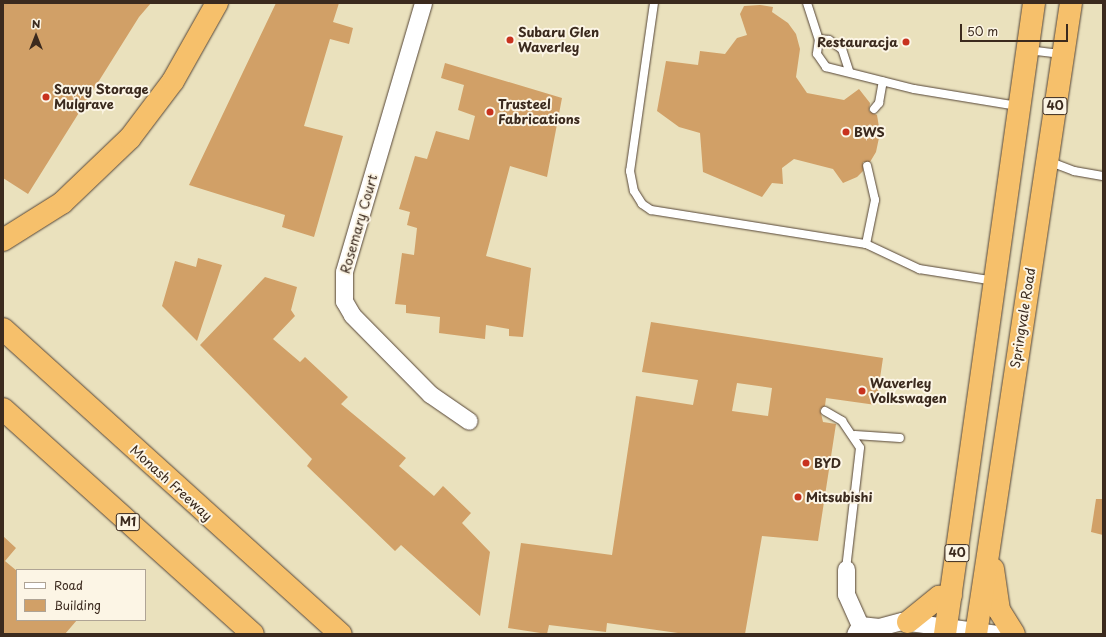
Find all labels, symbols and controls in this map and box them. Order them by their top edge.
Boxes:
text: N [32,15,40,32]
north arrow [16,16,56,56]
scale bar [962,16,1070,42]
text: 50 m [967,22,998,40]
place label: Subaru Glen Waverley [518,25,599,56]
place label: Restauracja [817,34,898,50]
marker: Subaru Glen Waverley [505,35,515,45]
marker: Restauracja [901,37,911,47]
place label: Savvy Storage Mulgrave [54,82,149,113]
marker: Savvy Storage Mulgrave [41,92,51,102]
road number: 40 [1042,96,1068,116]
place label: Trusteel Fabrications [498,97,580,128]
marker: Trusteel Fabrications [485,107,495,117]
place label: BWS [854,124,885,140]
marker: BWS [841,127,851,137]
street label: Rosemary Court [337,173,381,275]
street label: Springvale Road [1007,266,1039,370]
place label: Waverley Volkswagen [870,376,947,407]
marker: Waverley Volkswagen [857,386,867,396]
street label: Monash Freeway [126,442,216,524]
place label: BYD [814,455,841,471]
marker: BYD [801,458,811,468]
place label: Mitsubishi [806,489,873,505]
marker: Mitsubishi [793,492,803,502]
road number: M1 [115,512,141,532]
road number: 40 [944,543,970,563]
legend [16,569,146,621]
text: Road [54,576,83,594]
text: Building [54,596,101,614]

